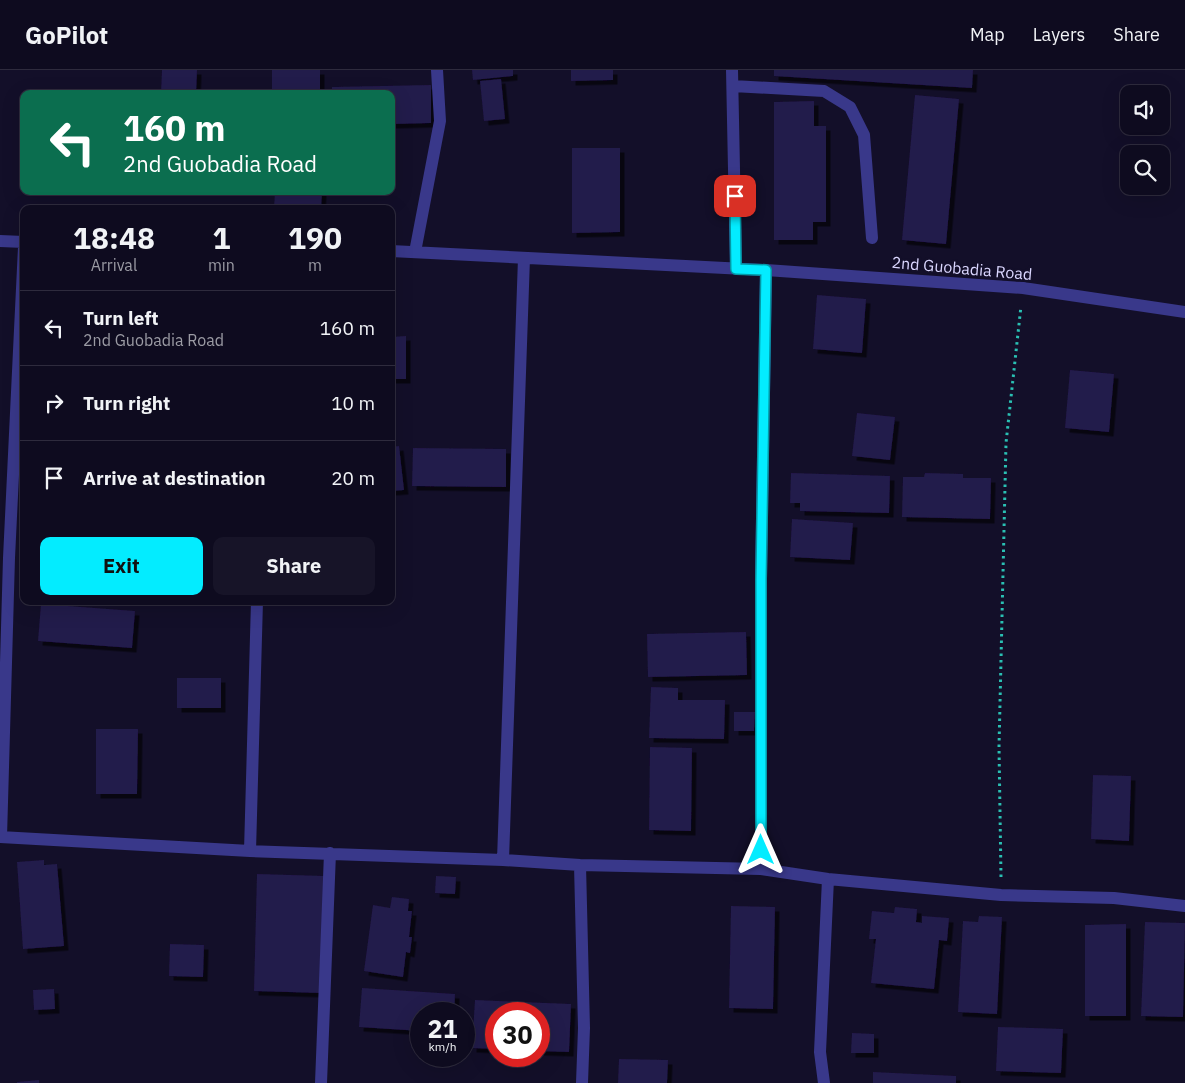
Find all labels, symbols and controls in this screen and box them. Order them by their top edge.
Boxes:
text: GoPilot [25,19,108,51]
text: Map [970,23,1005,46]
text: Layers [1033,23,1085,46]
text: Share [1113,23,1160,46]
map controls [1120,85,1170,195]
button: sound [1120,85,1170,135]
text: 160 m [123,105,226,151]
icon: left [40,110,105,175]
button: search [1120,145,1170,195]
text: 2nd Guobadia Road [123,149,317,178]
pin [714,175,756,217]
icon: arrive [721,182,749,210]
text: 18:48 [73,218,155,257]
text: 1 [212,218,230,257]
text: 190 [288,218,342,257]
street label: 2nd Guobadia Road [891,252,1033,284]
text: Arrival [91,255,137,275]
text: min [208,255,235,275]
text: m [308,255,322,275]
text: Turn left [83,306,159,330]
icon: left [40,314,68,342]
text: 160 m [320,316,375,340]
text: 2nd Guobadia Road [83,330,224,350]
icon: right [40,389,68,417]
text: Turn right [83,391,170,415]
text: 10 m [331,391,375,415]
icon: arrive [40,464,68,492]
text: Arrive at destination [83,466,266,490]
text: 20 m [331,466,375,490]
button: Exit [40,537,203,595]
button: Share [213,537,375,595]
position arrow [734,823,786,875]
speed limit sign: 30 [485,1002,550,1067]
text: 21 [427,1012,458,1045]
text: km/h [428,1039,457,1054]

